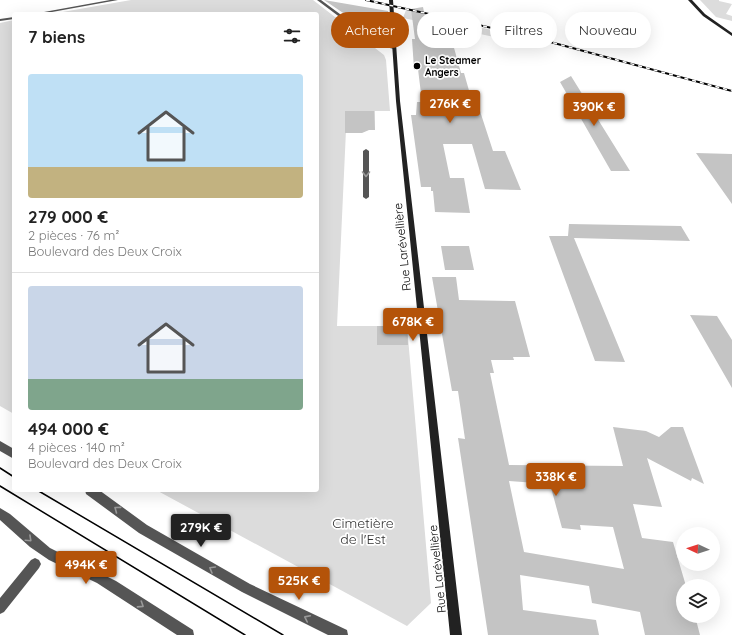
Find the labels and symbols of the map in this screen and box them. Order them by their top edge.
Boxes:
place label: Le Steamer Angers [425,54,482,79]
marker: Le Steamer Angers [412,61,422,71]
pin: 276K € [417,90,483,124]
pin: 390K € [561,93,627,127]
one-way arrow [362,171,370,177]
street label: Rue Larévellière [390,202,414,292]
pin: 678K € [380,308,446,342]
pin: 338K € [523,463,589,497]
one-way arrow [114,506,121,514]
pin: 279K € [168,514,234,548]
park label: Cimetière de l'Est [332,514,394,548]
street label: Rue Larévellière [425,524,449,614]
north arrow [676,527,720,571]
one-way arrow [24,534,32,541]
pin: 494K € [53,551,119,585]
one-way arrow [209,566,216,573]
pin: 525K € [266,567,332,601]
one-way arrow [137,600,144,607]
one-way arrow [304,615,311,623]

